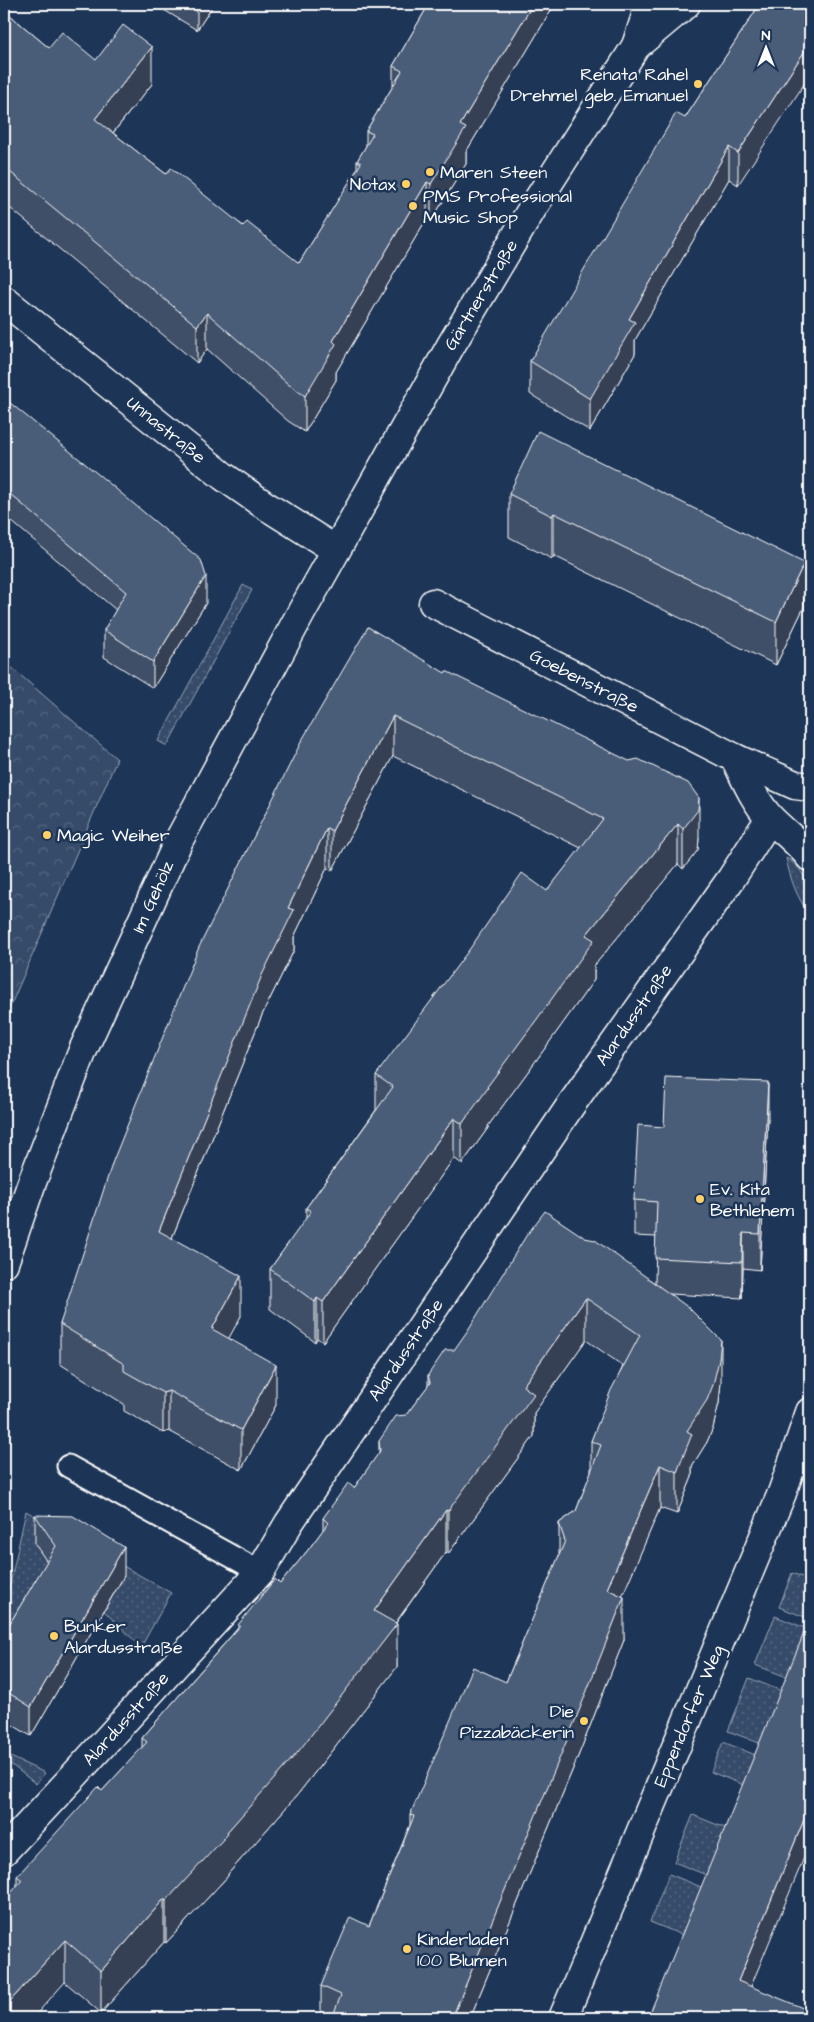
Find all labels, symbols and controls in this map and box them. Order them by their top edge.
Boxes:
north arrow [742,22,792,72]
text: N [762,26,771,46]
place label: Renata Rahel Drehmel geb. Emanuel [511,62,688,109]
marker: Renata Rahel Drehmel geb. Emanuel [692,78,704,90]
place label: Maren Steen [440,160,547,185]
marker: Maren Steen [424,166,436,178]
place label: Notax [350,172,397,197]
marker: Notax [400,178,412,190]
place label: PMS Professional Music Shop [423,184,572,230]
marker: PMS Professional Music Shop [407,200,419,212]
street label: Gärtnerstraße [438,235,524,355]
street label: Unnastraße [121,390,211,470]
street label: Goebenstraße [525,643,643,719]
place label: Magic Weiher [57,823,170,849]
marker: Magic Weiher [41,829,53,841]
street label: Im Gehölz [126,857,180,937]
street label: Alardusstraße [590,959,678,1071]
place label: Ev. Kita Bethlehem [710,1177,794,1223]
marker: Ev. Kita Bethlehem [694,1193,706,1205]
street label: Alardusstraße [362,1294,450,1406]
place label: Bunker Alardusstraße [64,1614,183,1660]
marker: Bunker Alardusstraße [48,1630,60,1642]
street label: Eppendorfer Weg [648,1641,731,1791]
street label: Alardusstraße [77,1666,175,1772]
place label: Die Pizzabäckerin [460,1699,574,1745]
marker: Die Pizzabäckerin [578,1715,590,1727]
place label: Kinderladen 100 Blumen [417,1927,508,1973]
marker: Kinderladen 100 Blumen [401,1943,413,1955]

